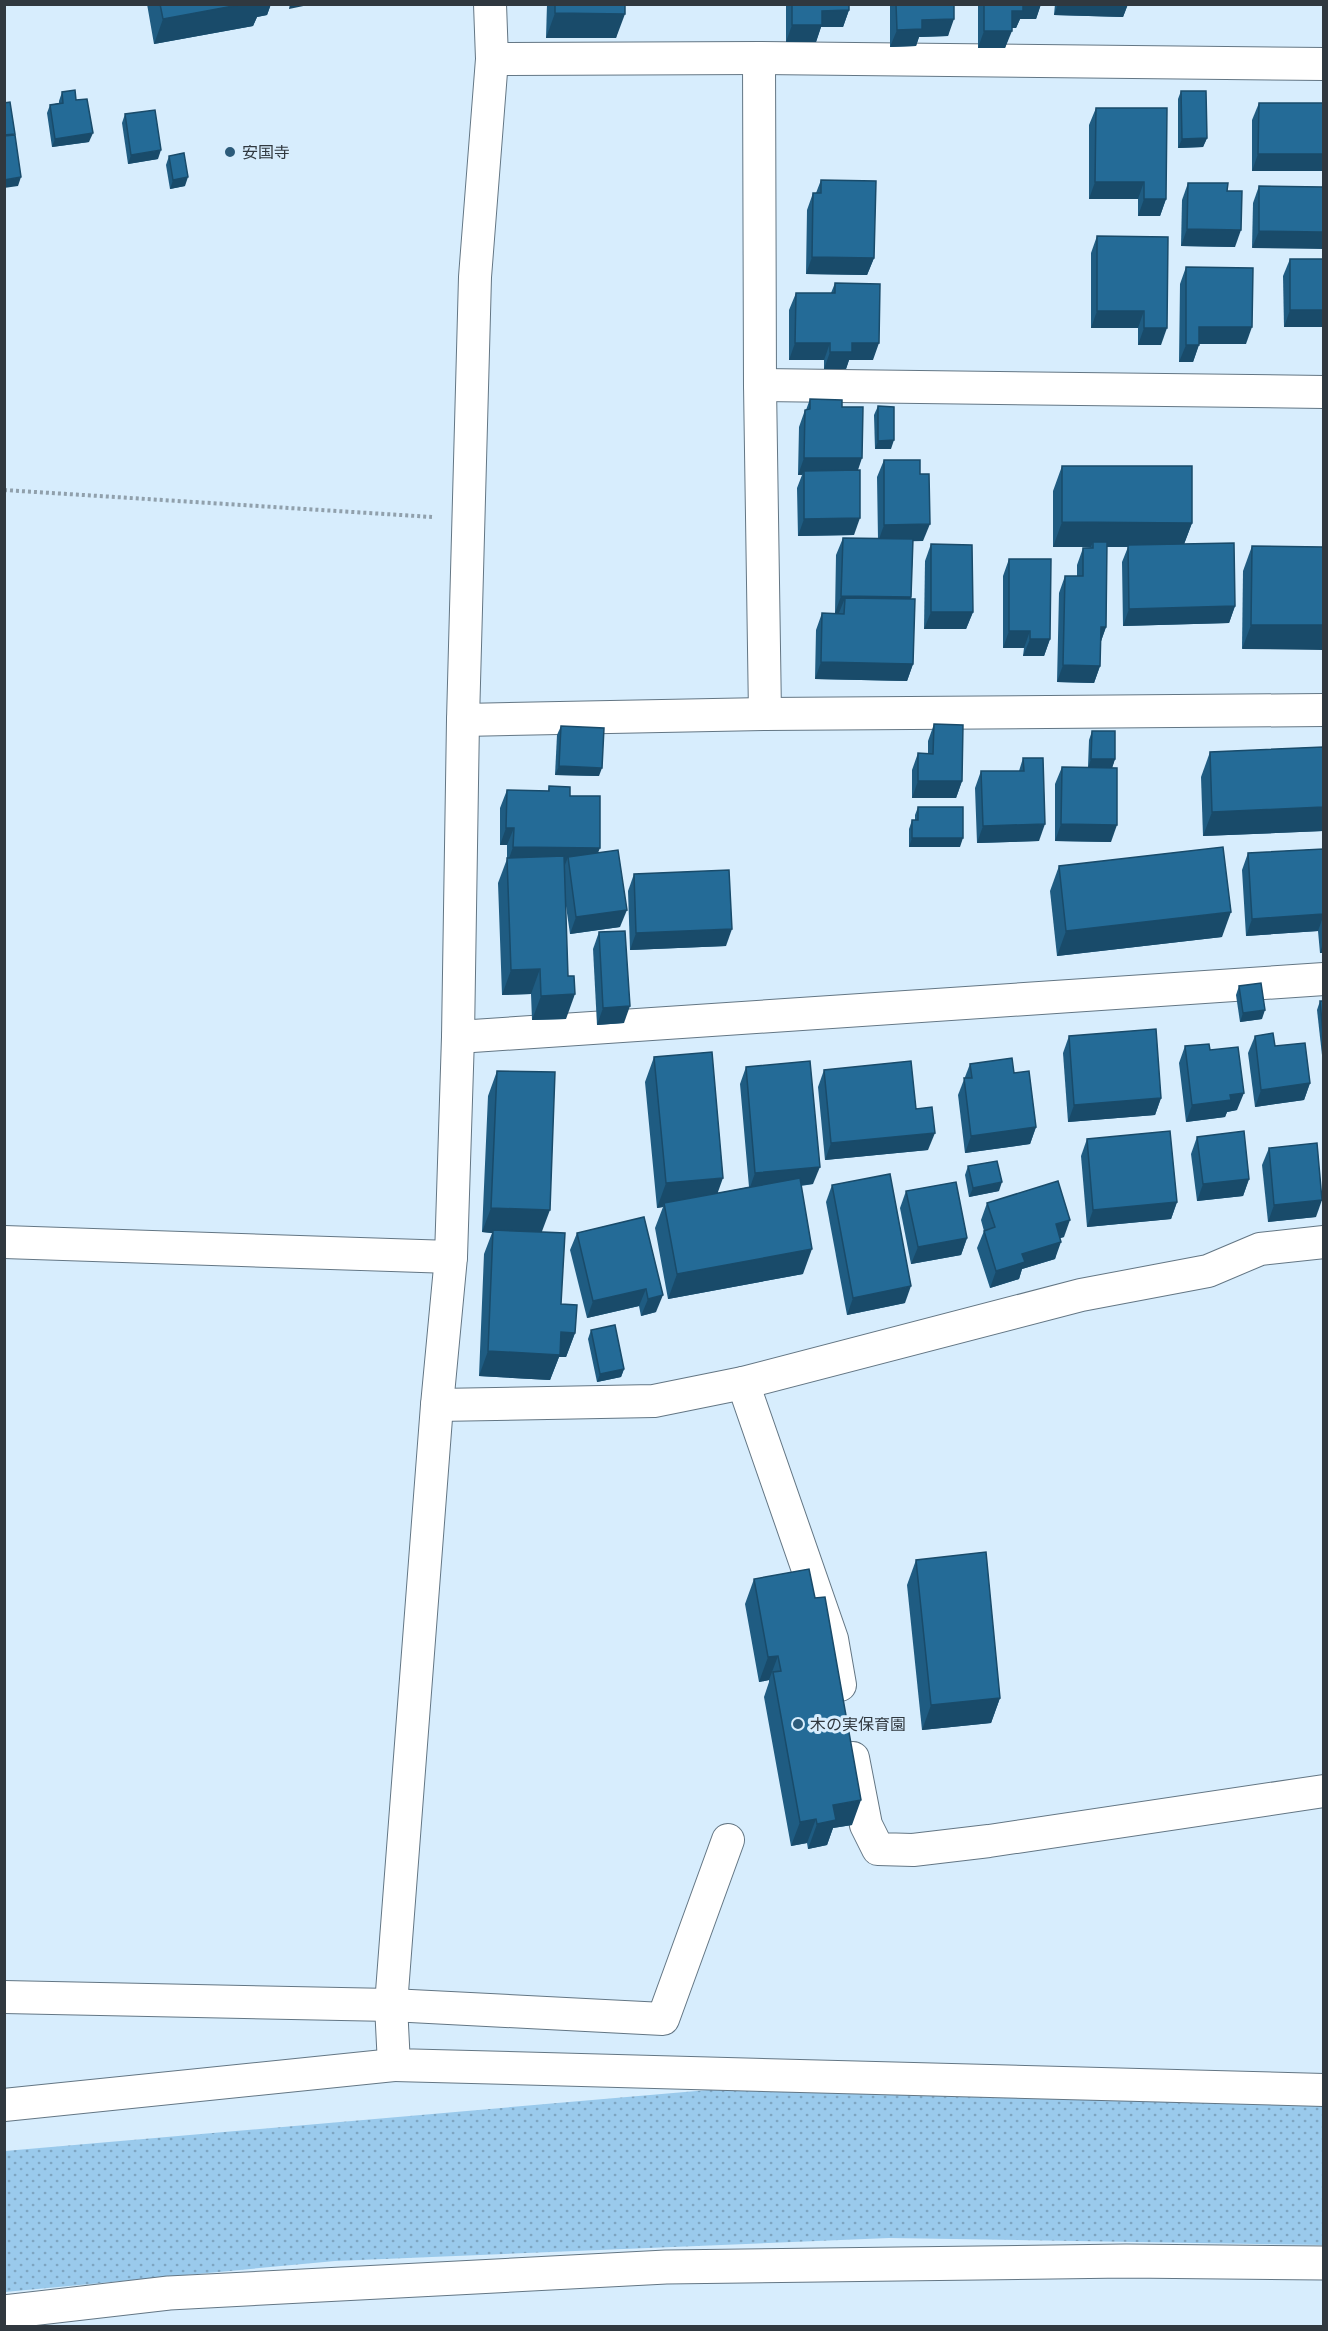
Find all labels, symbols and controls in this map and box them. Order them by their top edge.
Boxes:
place label: 安国寺 [242,141,290,163]
marker: 安国寺 [223,145,237,159]
place label: 木の実保育園 [810,1713,906,1735]
marker: 木の実保育園 [791,1717,805,1731]

